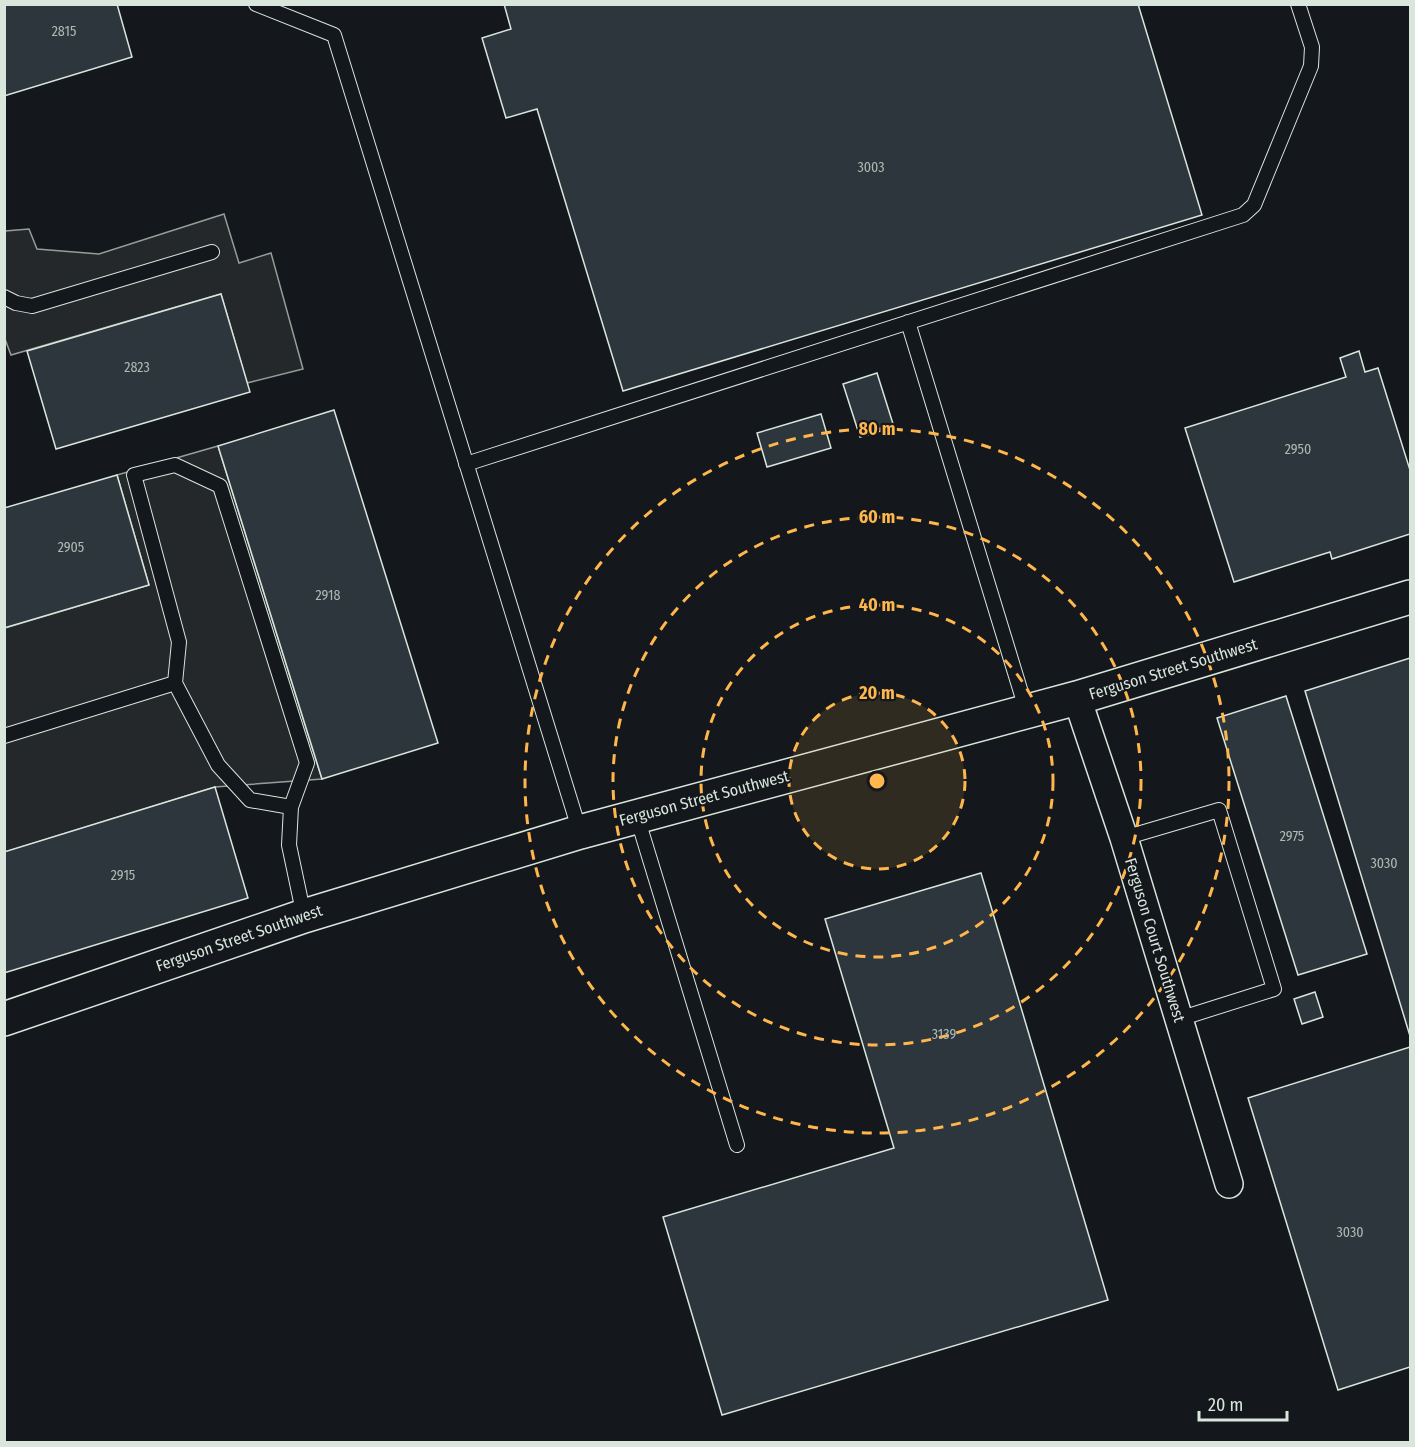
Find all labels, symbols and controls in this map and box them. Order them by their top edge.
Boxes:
house number: 2815 [52,23,76,40]
house number: 3003 [857,159,885,176]
house number: 2823 [124,359,150,376]
text: 80 m [859,418,895,440]
house number: 2950 [1285,441,1311,458]
text: 60 m [859,506,895,528]
house number: 2905 [58,539,84,556]
house number: 2918 [315,587,341,604]
text: 40 m [859,594,895,616]
street label: Ferguson Street Southwest [1087,634,1260,704]
text: 20 m [858,682,895,704]
street label: Ferguson Street Southwest [617,766,792,830]
centre of rings [867,771,887,791]
house number: 2975 [1280,828,1304,845]
house number: 3030 [1370,855,1398,872]
street label: Ferguson Court Southwest [1121,856,1189,1025]
house number: 2915 [111,867,135,884]
street label: Ferguson Street Southwest [153,900,325,975]
house number: 3139 [932,1026,956,1043]
house number: 3030 [1336,1224,1364,1241]
scale bar [1199,1384,1288,1422]
text: 20 m [1208,1394,1243,1416]

